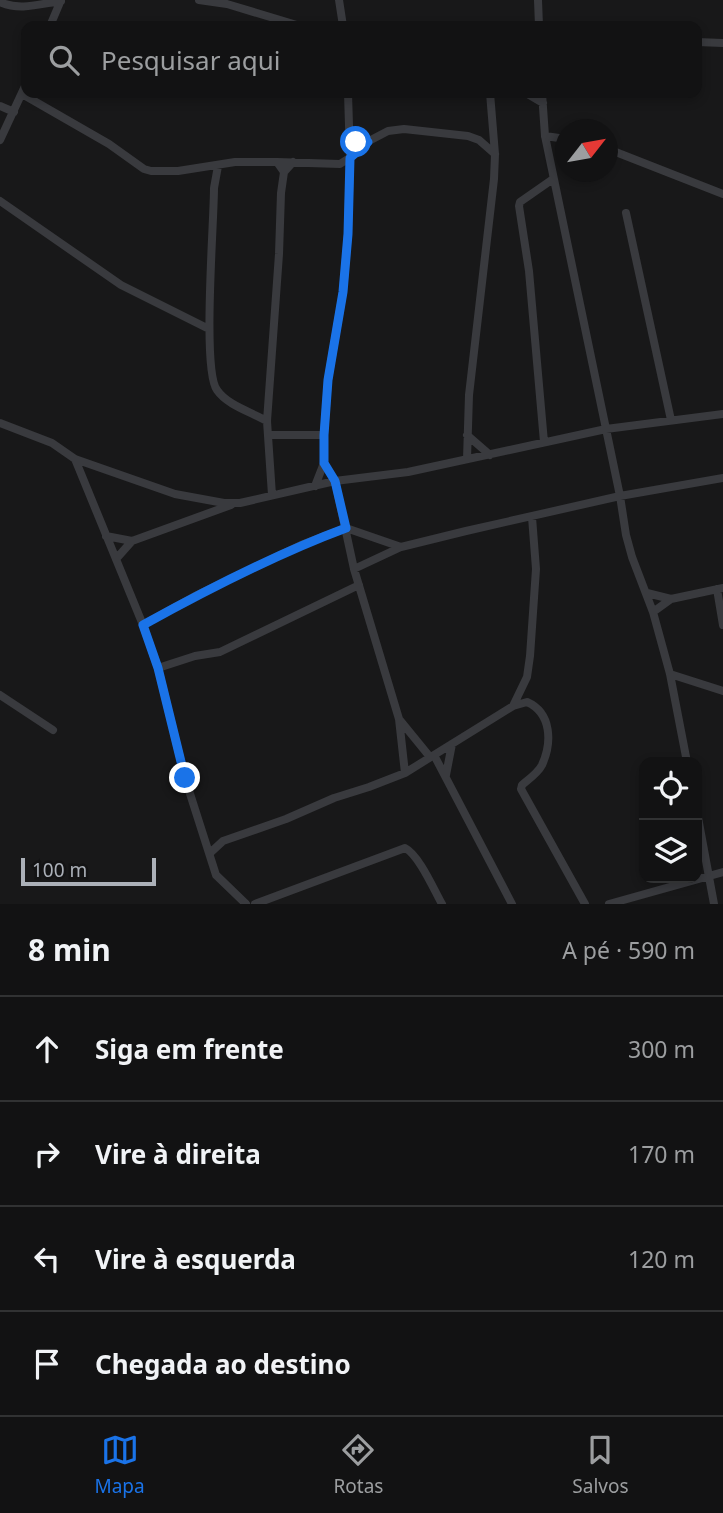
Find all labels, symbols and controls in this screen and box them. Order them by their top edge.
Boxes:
search box [21,21,702,98]
icon: search [45,41,83,79]
text: Pesquisar aqui [101,42,281,78]
north arrow [555,119,618,182]
route start [340,126,371,157]
map controls [639,757,702,883]
button: locate [639,757,702,820]
route end [169,762,200,793]
button: layers [639,820,702,883]
scale bar [21,855,156,887]
text: 100 m [32,857,87,883]
text: 8 min [28,929,111,970]
text: A pé · 590 m [562,934,695,966]
icon: ahead [28,1030,66,1068]
text: Siga em frente [95,1031,284,1067]
text: 300 m [628,1033,695,1065]
icon: right [28,1135,66,1173]
text: Vire à direita [95,1136,261,1172]
text: 170 m [628,1138,695,1170]
icon: left [28,1240,66,1278]
text: Vire à esquerda [95,1241,296,1277]
text: 120 m [628,1243,695,1275]
icon: arrive [28,1345,66,1383]
text: Chegada ao destino [95,1346,351,1382]
tab: Mapa [94,1431,145,1499]
tab: Rotas [334,1431,383,1499]
tab: Salvos [572,1431,629,1499]

